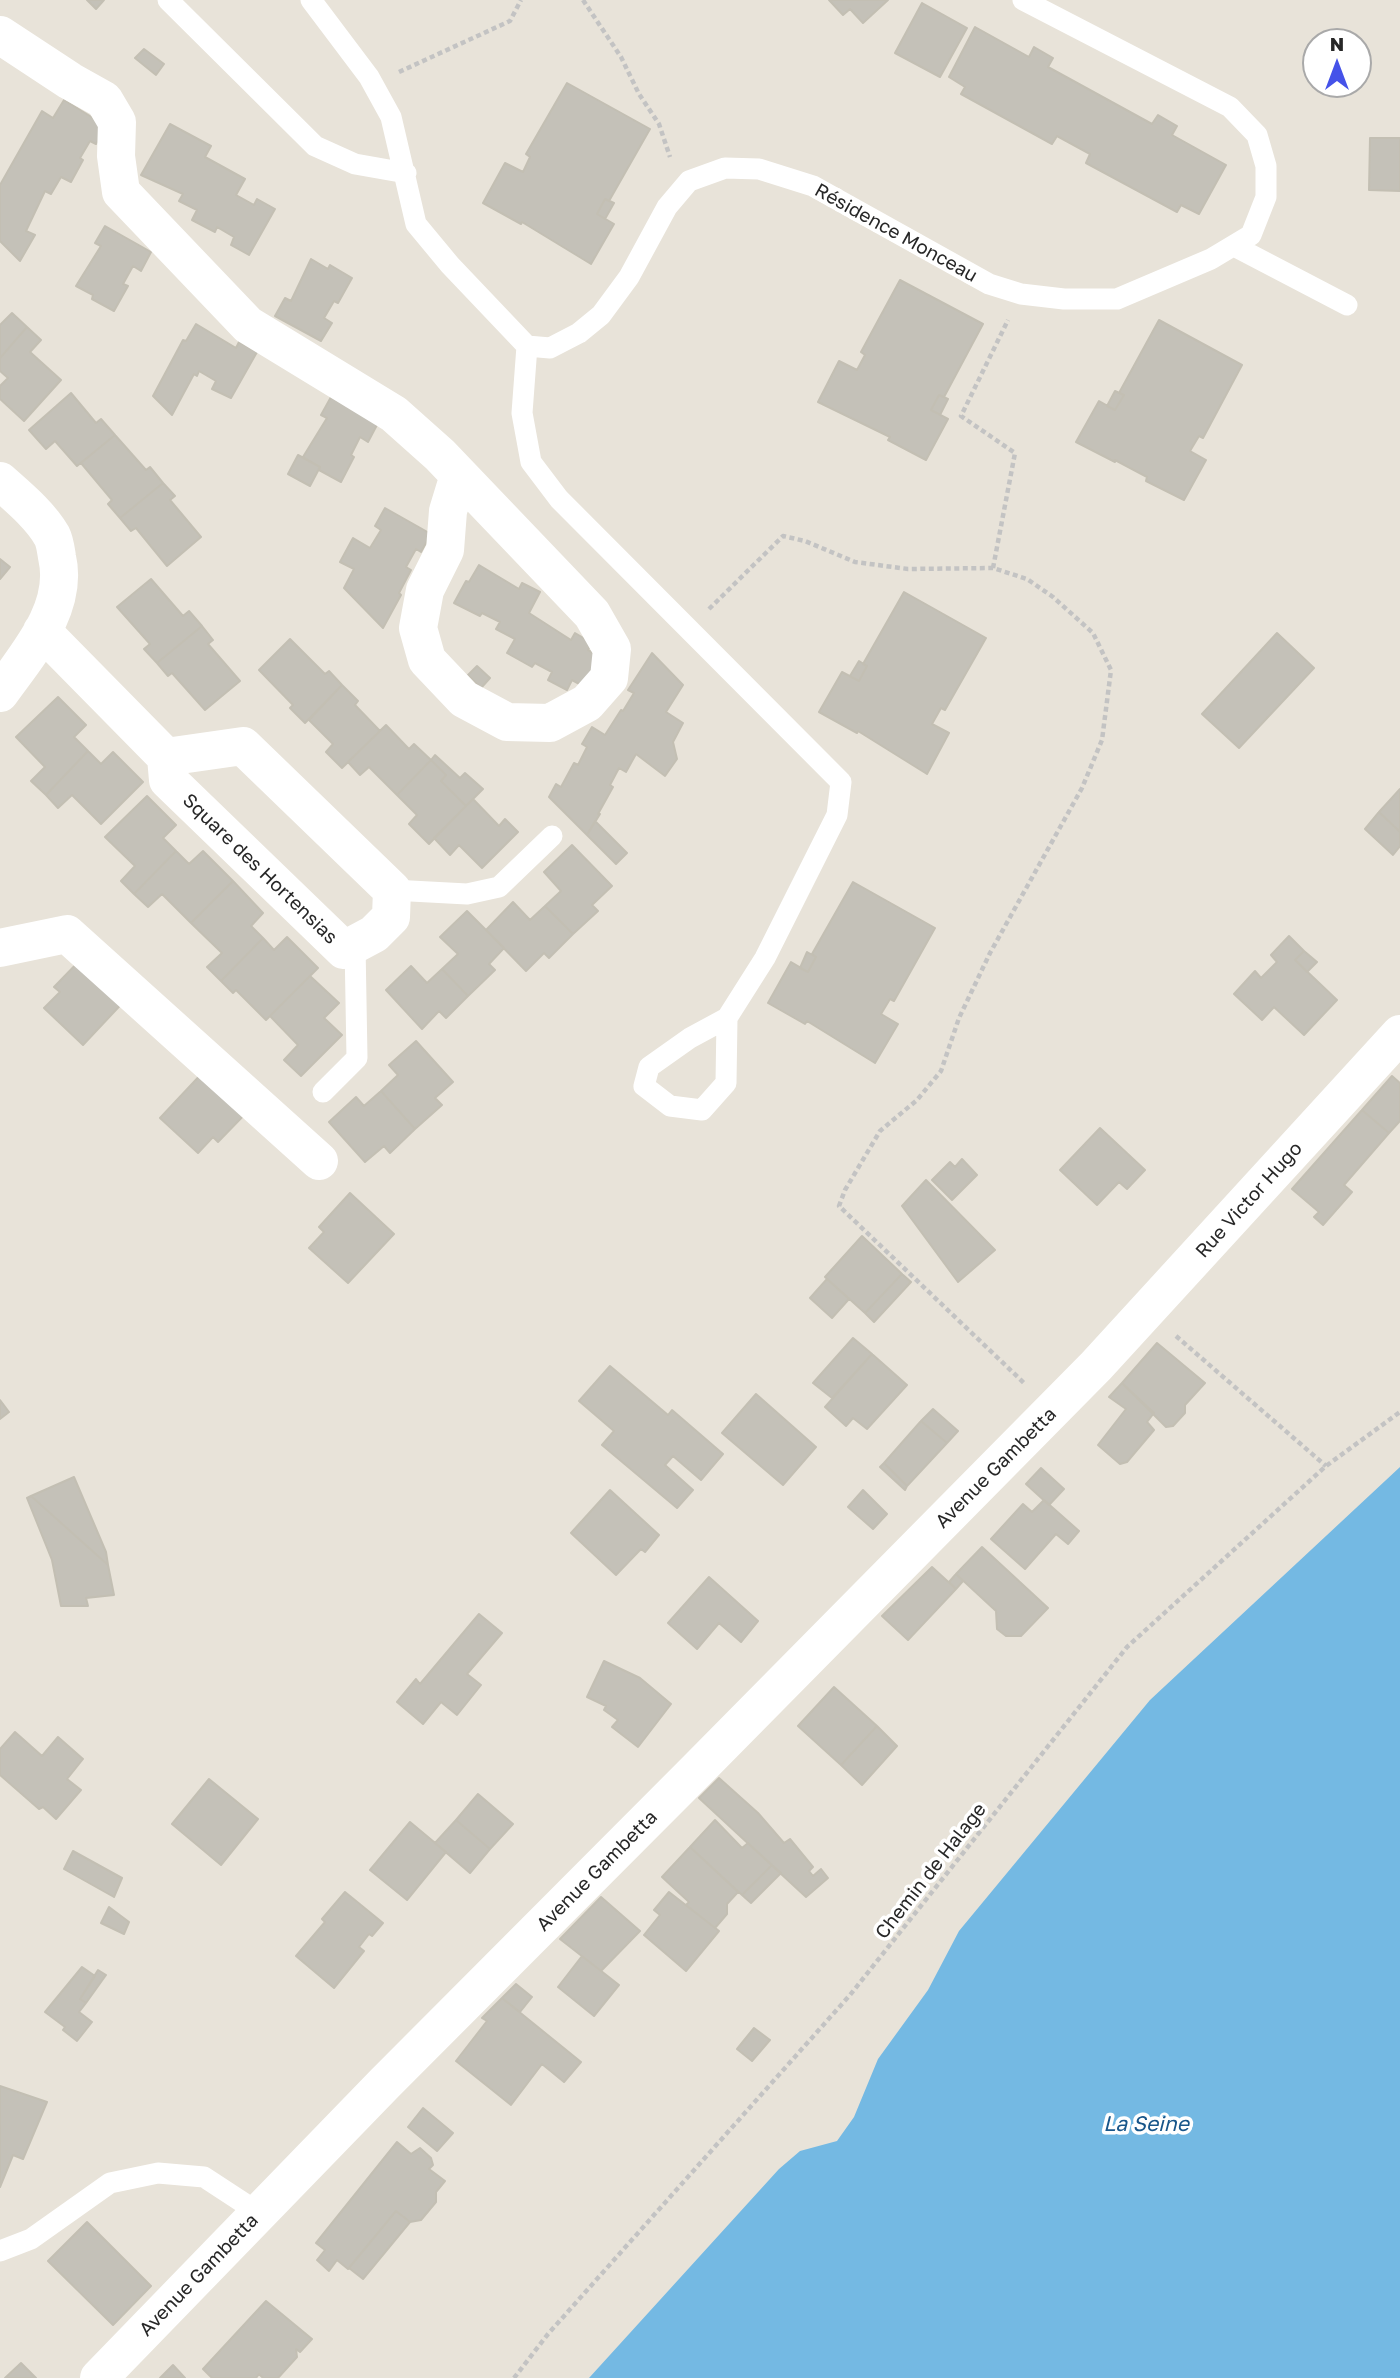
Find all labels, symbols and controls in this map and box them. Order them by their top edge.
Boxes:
north arrow [1302,28,1372,98]
text: N [1330,32,1344,55]
street label: Résidence Monceau [811,179,981,287]
street label: Square des Hortensias [178,789,342,949]
street label: Rue Victor Hugo [1191,1137,1307,1263]
street label: Avenue Gambetta [931,1403,1061,1533]
street label: Chemin de Halage [871,1799,991,1943]
street label: Avenue Gambetta [532,1806,662,1936]
water label: La Seine [1103,2111,1189,2137]
street label: Avenue Gambetta [135,2209,263,2341]

